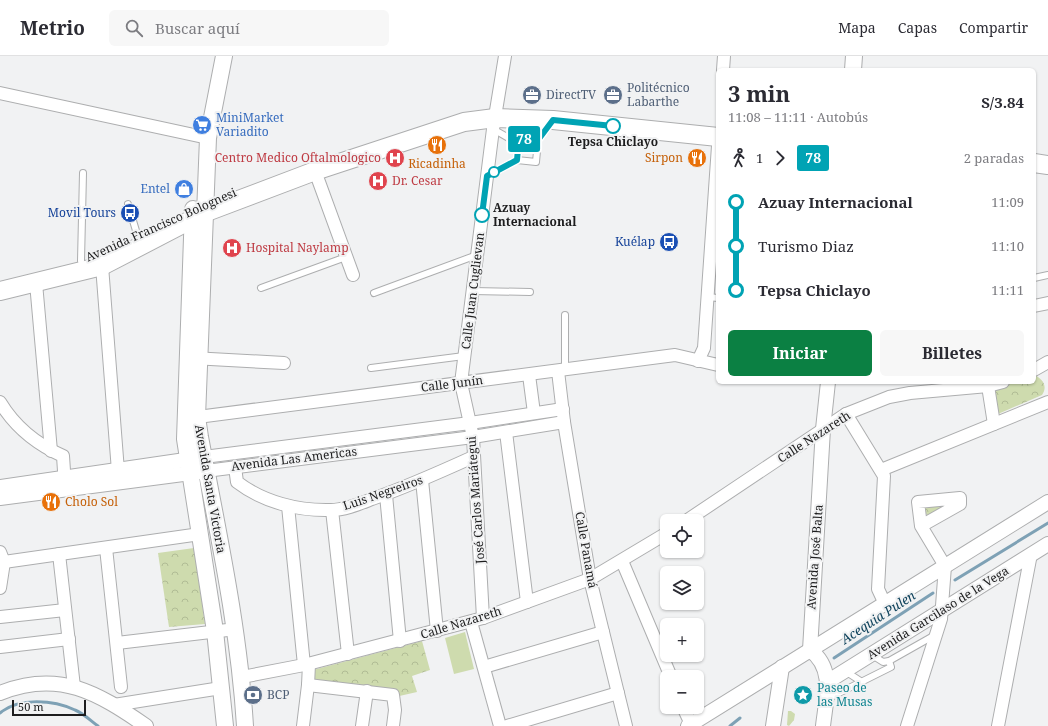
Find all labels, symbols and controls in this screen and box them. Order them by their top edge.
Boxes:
search box [109,10,389,46]
text: Metrio [20,15,85,41]
icon: search [123,17,145,39]
text: Buscar aquí [155,18,240,38]
text: Mapa [838,18,876,37]
text: Capas [898,18,937,37]
text: Compartir [959,18,1028,37]
text: 3 min [728,78,790,108]
place label: Politécnico Labarthe [627,79,690,110]
office icon: DirectTV [521,84,543,106]
office icon: Politécnico Labarthe [602,84,624,106]
place label: DirectTV [546,86,597,103]
text: S/3.84 [981,92,1024,112]
text: 11:08 – 11:11 · Autobús [728,108,868,126]
place label: MiniMarket Variadito [216,109,284,140]
supermarket icon: MiniMarket Variadito [191,114,213,136]
marker: Tepsa Chiclayo [605,118,621,134]
line badge: 78 [506,126,542,152]
text: 78 [516,129,532,148]
place label: Tepsa Chiclayo [568,133,658,150]
restaurant icon: Ricadinha [426,134,448,156]
hospital icon: Centro Medico Oftalmologico [384,147,406,169]
restaurant icon: Sirpon [686,147,708,169]
icon: walk [728,147,750,169]
icon: forward [769,147,791,169]
text: 78 [805,148,821,167]
place label: Centro Medico Oftalmologico [215,149,381,166]
place label: Sirpon [645,149,683,166]
text: 1 [756,149,763,167]
text: 2 paradas [964,149,1024,167]
place label: Ricadinha [408,155,466,172]
unlabelled marker [488,166,500,178]
hospital icon: Dr. Cesar [367,170,389,192]
place label: Dr. Cesar [392,172,443,189]
shop icon: Entel [173,178,195,200]
place label: Entel [140,180,170,197]
street label: Avenida Francisco Bolognesi [83,184,239,266]
text: Azuay Internacional [758,192,913,212]
text: 11:09 [991,193,1024,211]
place label: Azuay Internacional [493,199,577,230]
bus stop icon: Movil Tours [119,202,141,224]
place label: Movil Tours [48,204,116,221]
marker: Azuay Internacional [474,207,490,223]
street label: Calle Juan Cuglievan [457,231,488,350]
bus stop icon: Kuélap [658,231,680,253]
place label: Kuélap [615,233,655,250]
text: Turismo Diaz [758,236,854,256]
hospital icon: Hospital Naylamp [221,237,243,259]
text: 11:10 [991,237,1024,255]
place label: Hospital Naylamp [246,239,349,256]
text: Tepsa Chiclayo [758,280,871,300]
text: 11:11 [991,281,1024,299]
button: Iniciar [728,330,872,376]
button: Billetes [880,330,1024,376]
street label: Calle Junín [420,371,484,396]
street label: Calle Nazareth [774,406,854,467]
street label: Avenida Santa Victoria [191,423,230,555]
street label: José Carlos Mariátegui [463,435,489,565]
street label: Avenida Las Americas [230,442,358,475]
street label: Luis Negreiros [341,471,425,514]
restaurant icon: Cholo Sol [40,491,62,513]
place label: Cholo Sol [65,493,118,510]
street label: Avenida José Balta [802,504,827,610]
street label: Calle Panamá [571,510,602,590]
map controls [660,514,704,714]
button: locate [660,514,704,558]
street label: Avenida Garcilaso de la Vega [864,562,1012,663]
button: layers [660,566,704,610]
water label: Acequia Pulen [836,586,919,648]
street label: Calle Nazareth [418,602,504,643]
button: + [660,618,704,662]
button: − [660,670,704,714]
place label: Paseo de las Musas [817,679,872,710]
bank icon: BCP [242,684,264,706]
place icon: Paseo de las Musas [792,684,814,706]
place label: BCP [267,686,289,703]
scale bar [12,698,86,717]
text: 50 m [18,699,44,714]

